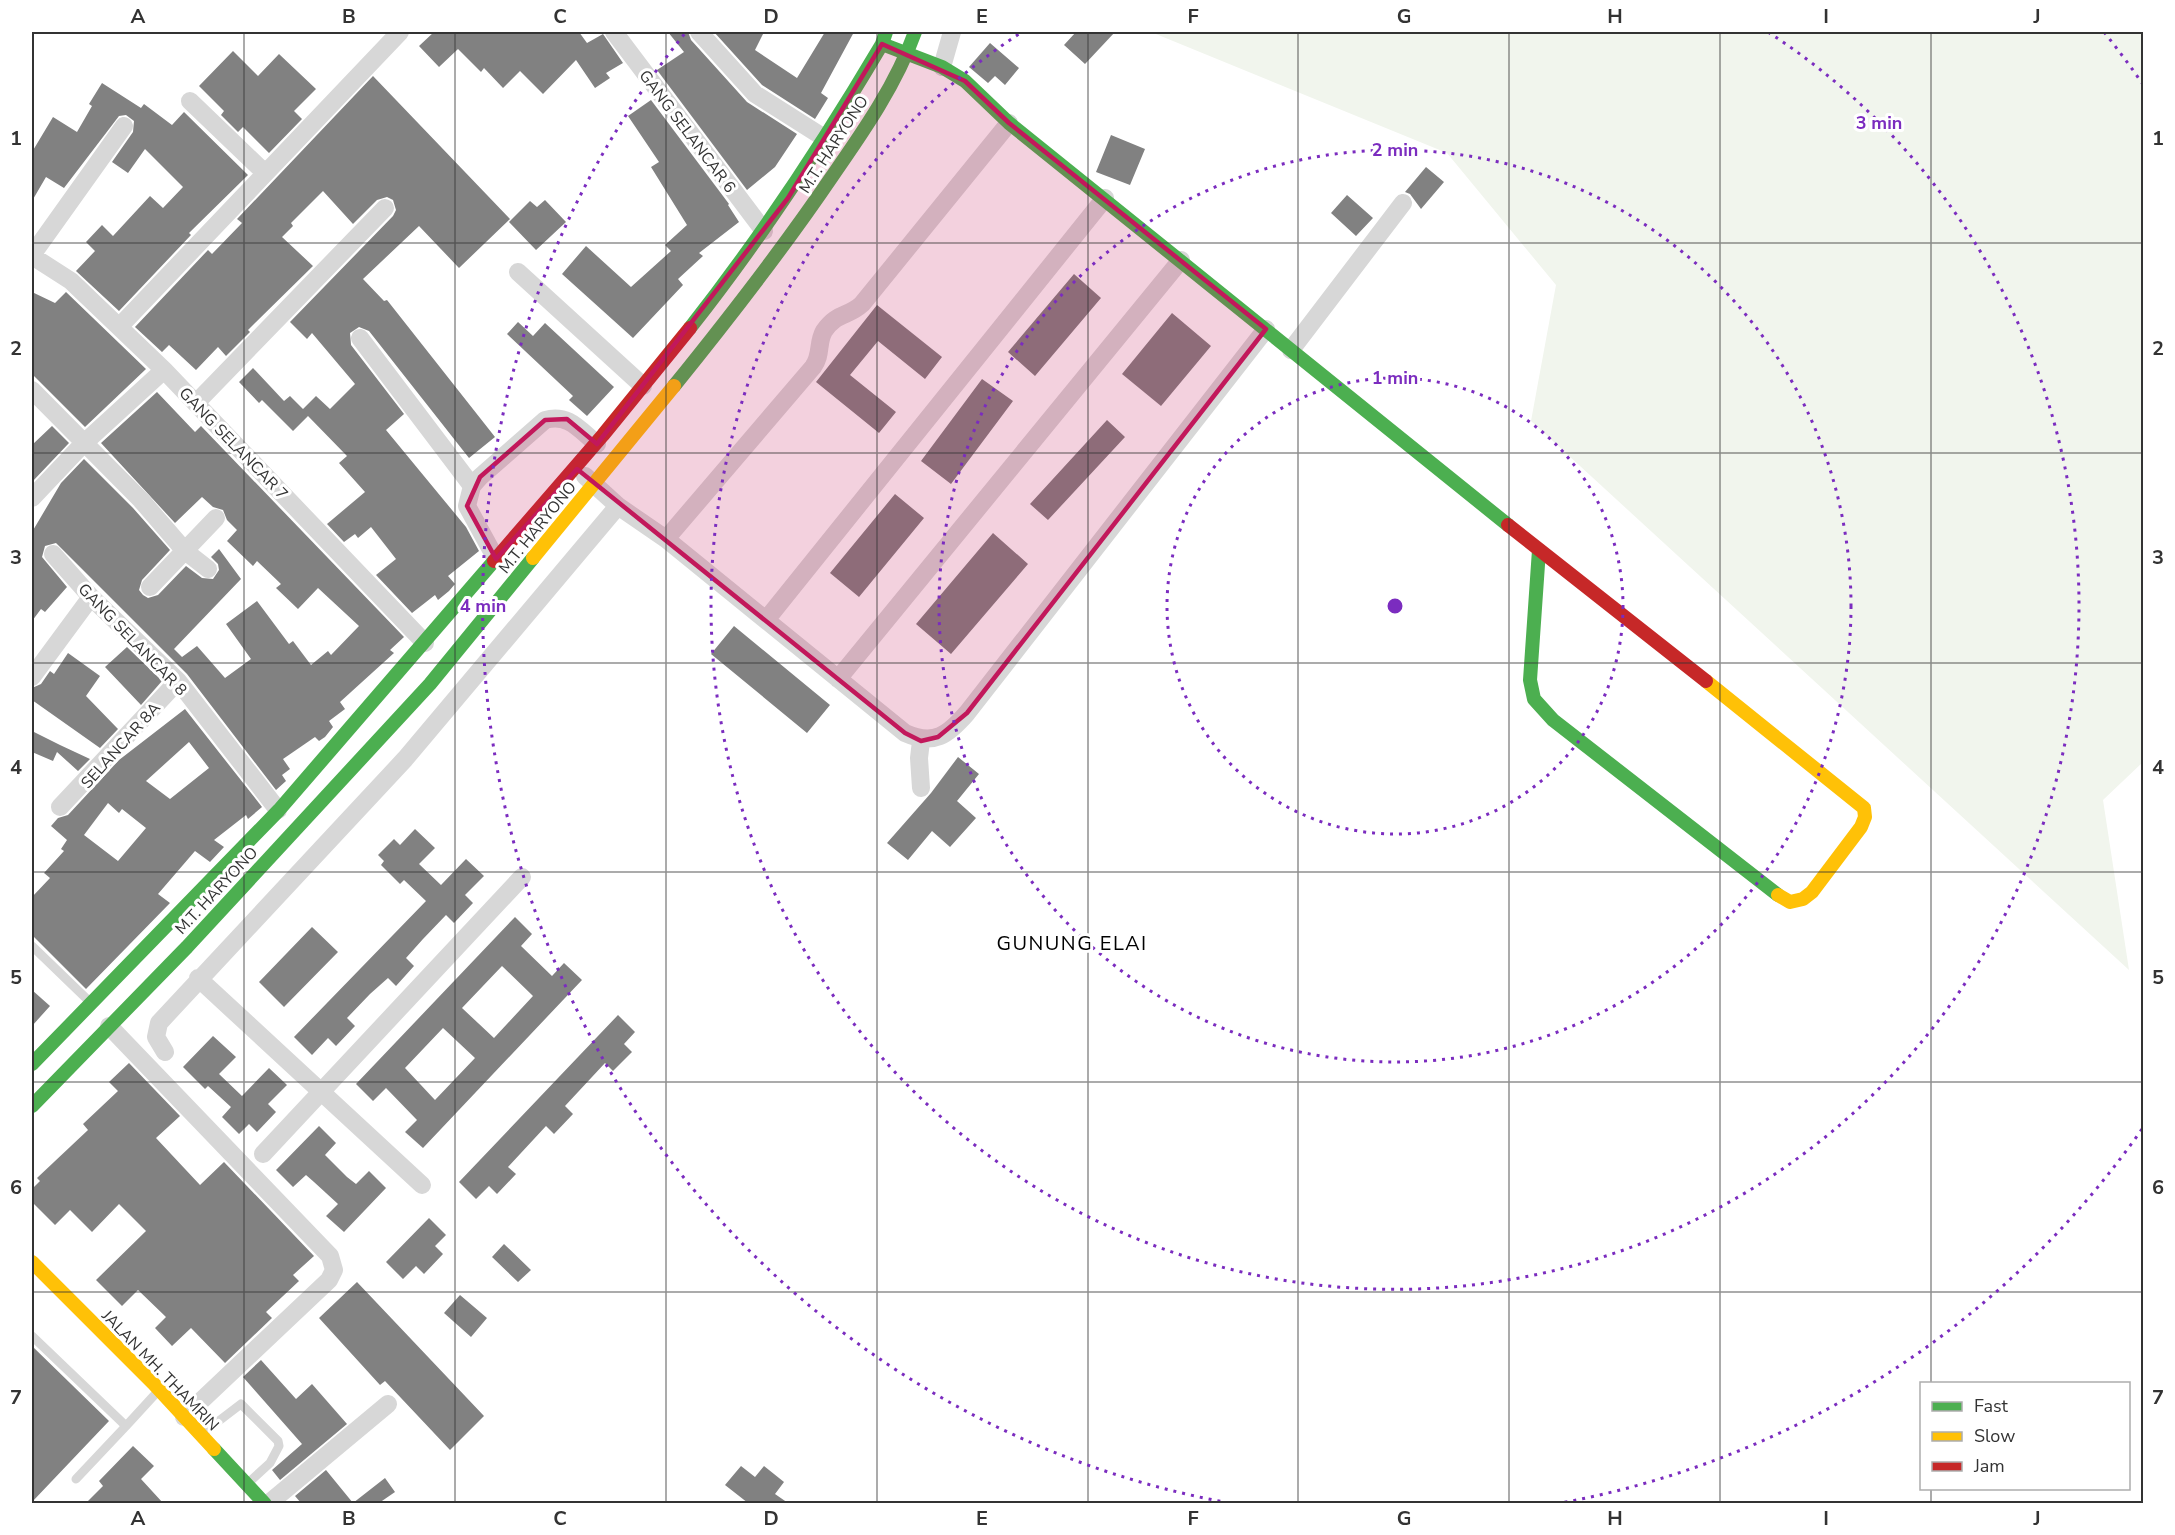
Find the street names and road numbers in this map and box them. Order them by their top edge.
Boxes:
street label: GANG SELANCAR 6 [634,66,741,198]
street label: M.T. HARYONO [794,91,874,198]
street label: GANG SELANCAR 7 [174,383,293,505]
street label: M.T. HARYONO [494,477,582,578]
street label: GANG SELANCAR 8 [73,579,192,701]
street label: SELANCAR 8A [76,697,166,794]
street label: M.T. HARYONO [170,842,263,939]
street label: JALAN MH. THAMRIN [96,1305,224,1436]

